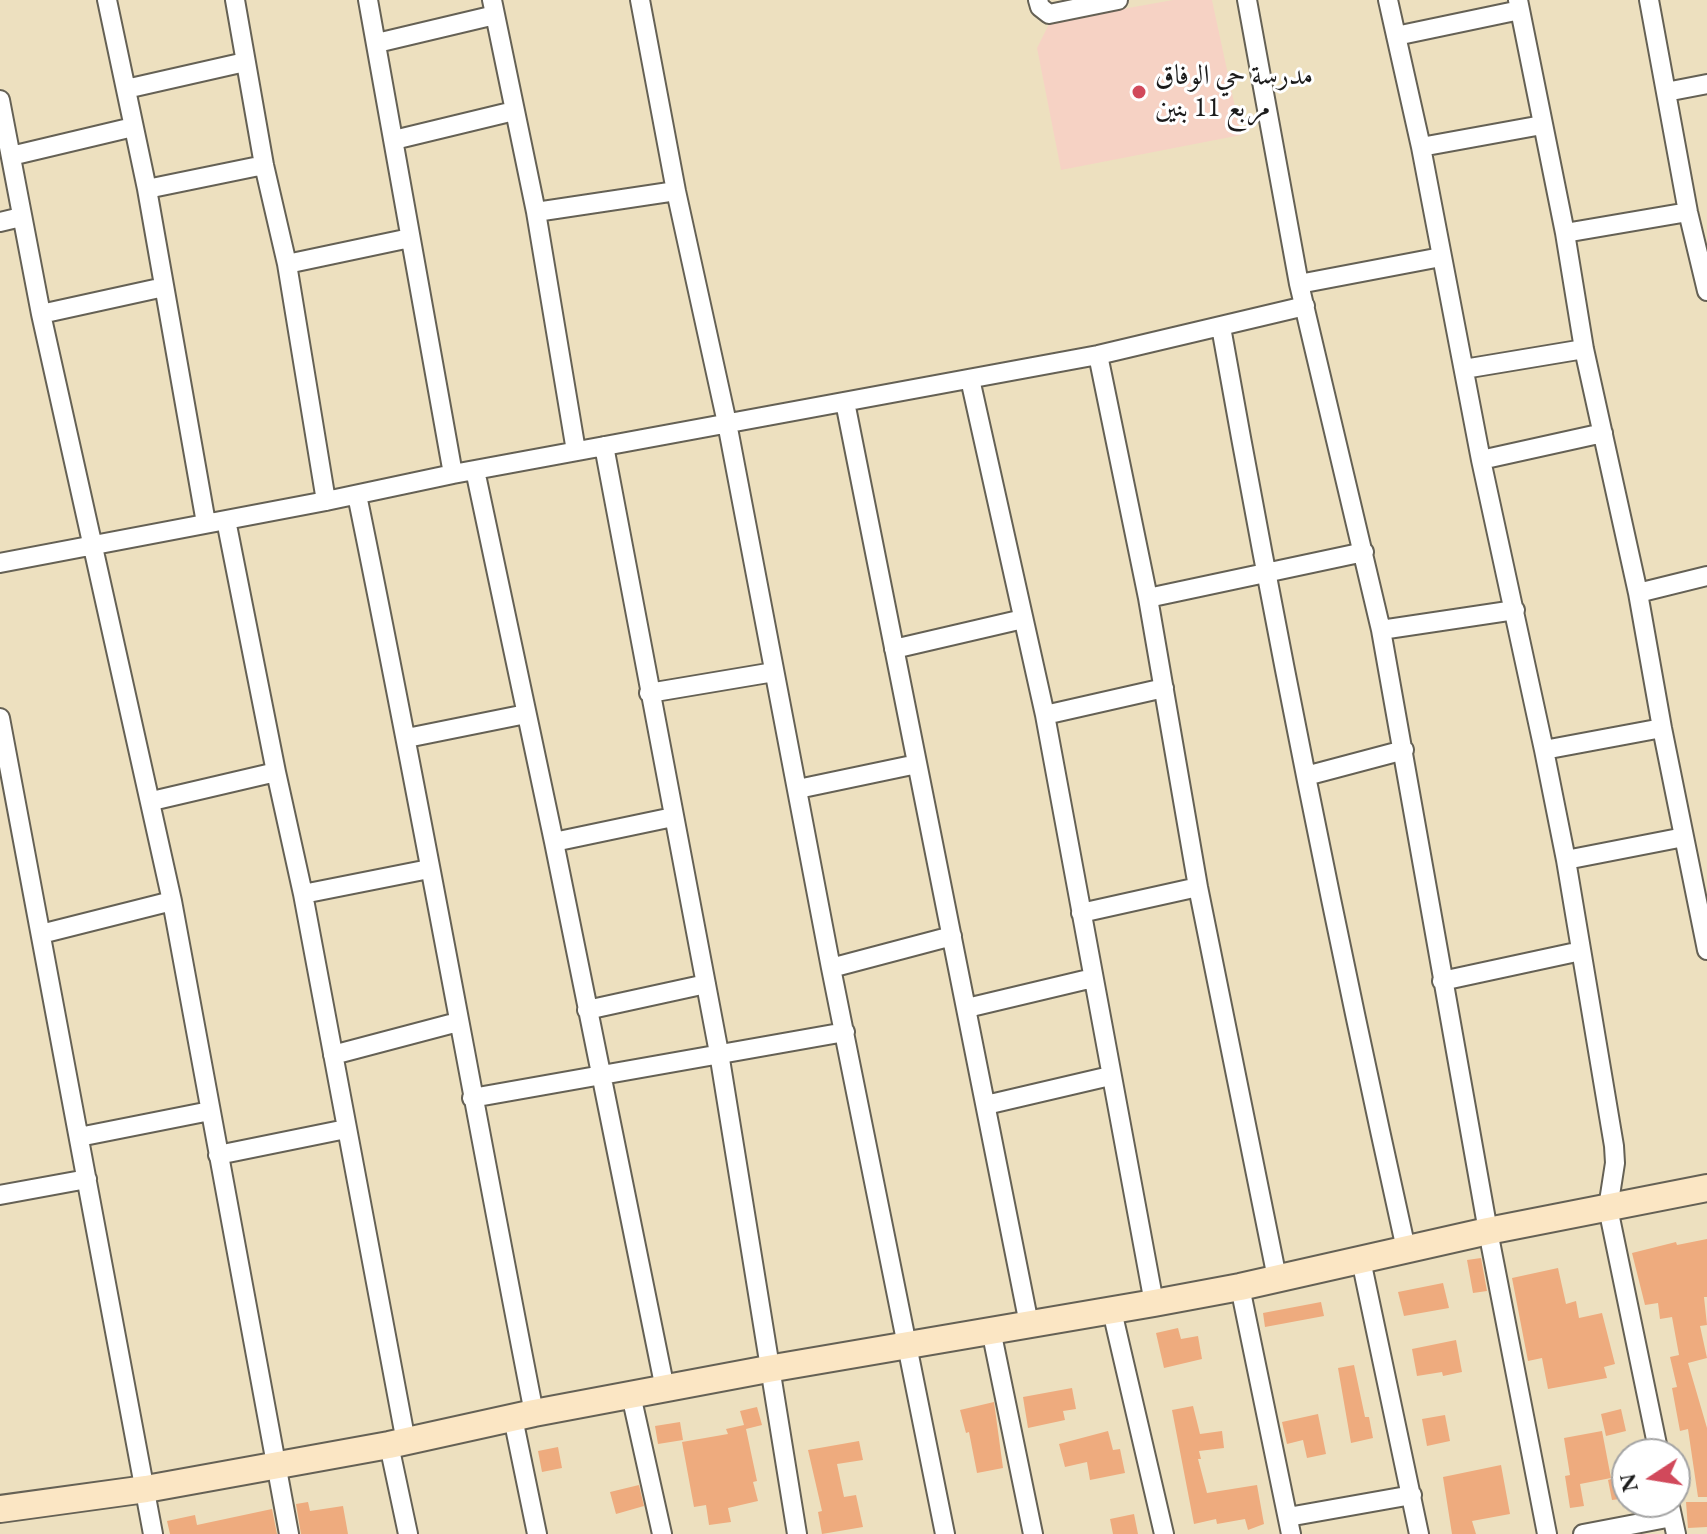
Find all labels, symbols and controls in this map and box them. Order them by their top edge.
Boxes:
place label: مدرسة حي الوفاق مربع 11 بنين [1155,59,1313,125]
marker: مدرسة حي الوفاق مربع 11 بنين [1130,83,1148,101]
north arrow [1611,1438,1691,1518]
text: N [1613,1471,1645,1494]

